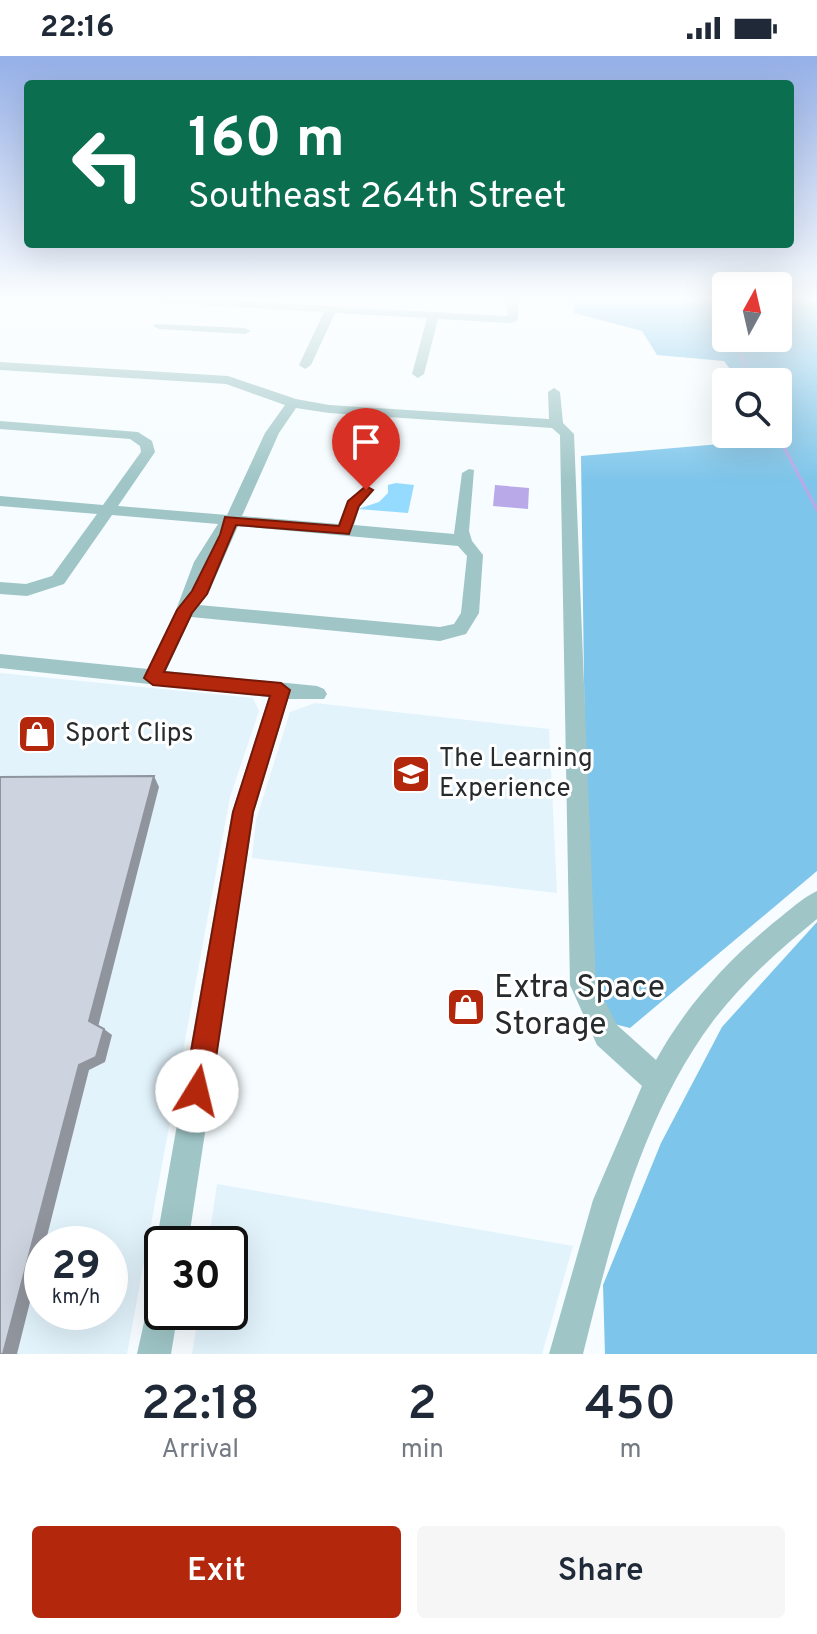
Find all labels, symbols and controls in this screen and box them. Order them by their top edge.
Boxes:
text: 22:16 [40,10,114,47]
text: 160 m [188,106,345,176]
icon: left [56,112,160,216]
text: Southeast 264th Street [188,175,566,221]
north arrow [712,272,792,352]
map controls [712,272,792,448]
button: search [712,368,792,448]
pin [332,408,400,490]
icon: arrive [344,420,388,464]
shop icon: Sport Clips [16,713,58,755]
place label: Sport Clips [65,718,193,751]
place label: The Learning Experience [439,743,593,806]
school or university icon: The Learning Experience [390,753,432,795]
place label: Extra Space Storage [494,969,665,1046]
shop icon: Extra Space Storage [445,986,487,1028]
position arrow [155,1049,239,1133]
speed limit sign: 30 [144,1226,248,1330]
text: 29 [51,1243,101,1293]
text: km/h [52,1285,100,1311]
text: 22:18 [141,1376,260,1436]
text: 2 [408,1376,437,1436]
text: 450 [585,1376,676,1436]
text: Arrival [162,1434,239,1467]
text: min [401,1434,444,1467]
text: m [619,1434,641,1467]
button: Exit [32,1526,401,1618]
button: Share [417,1526,785,1618]

